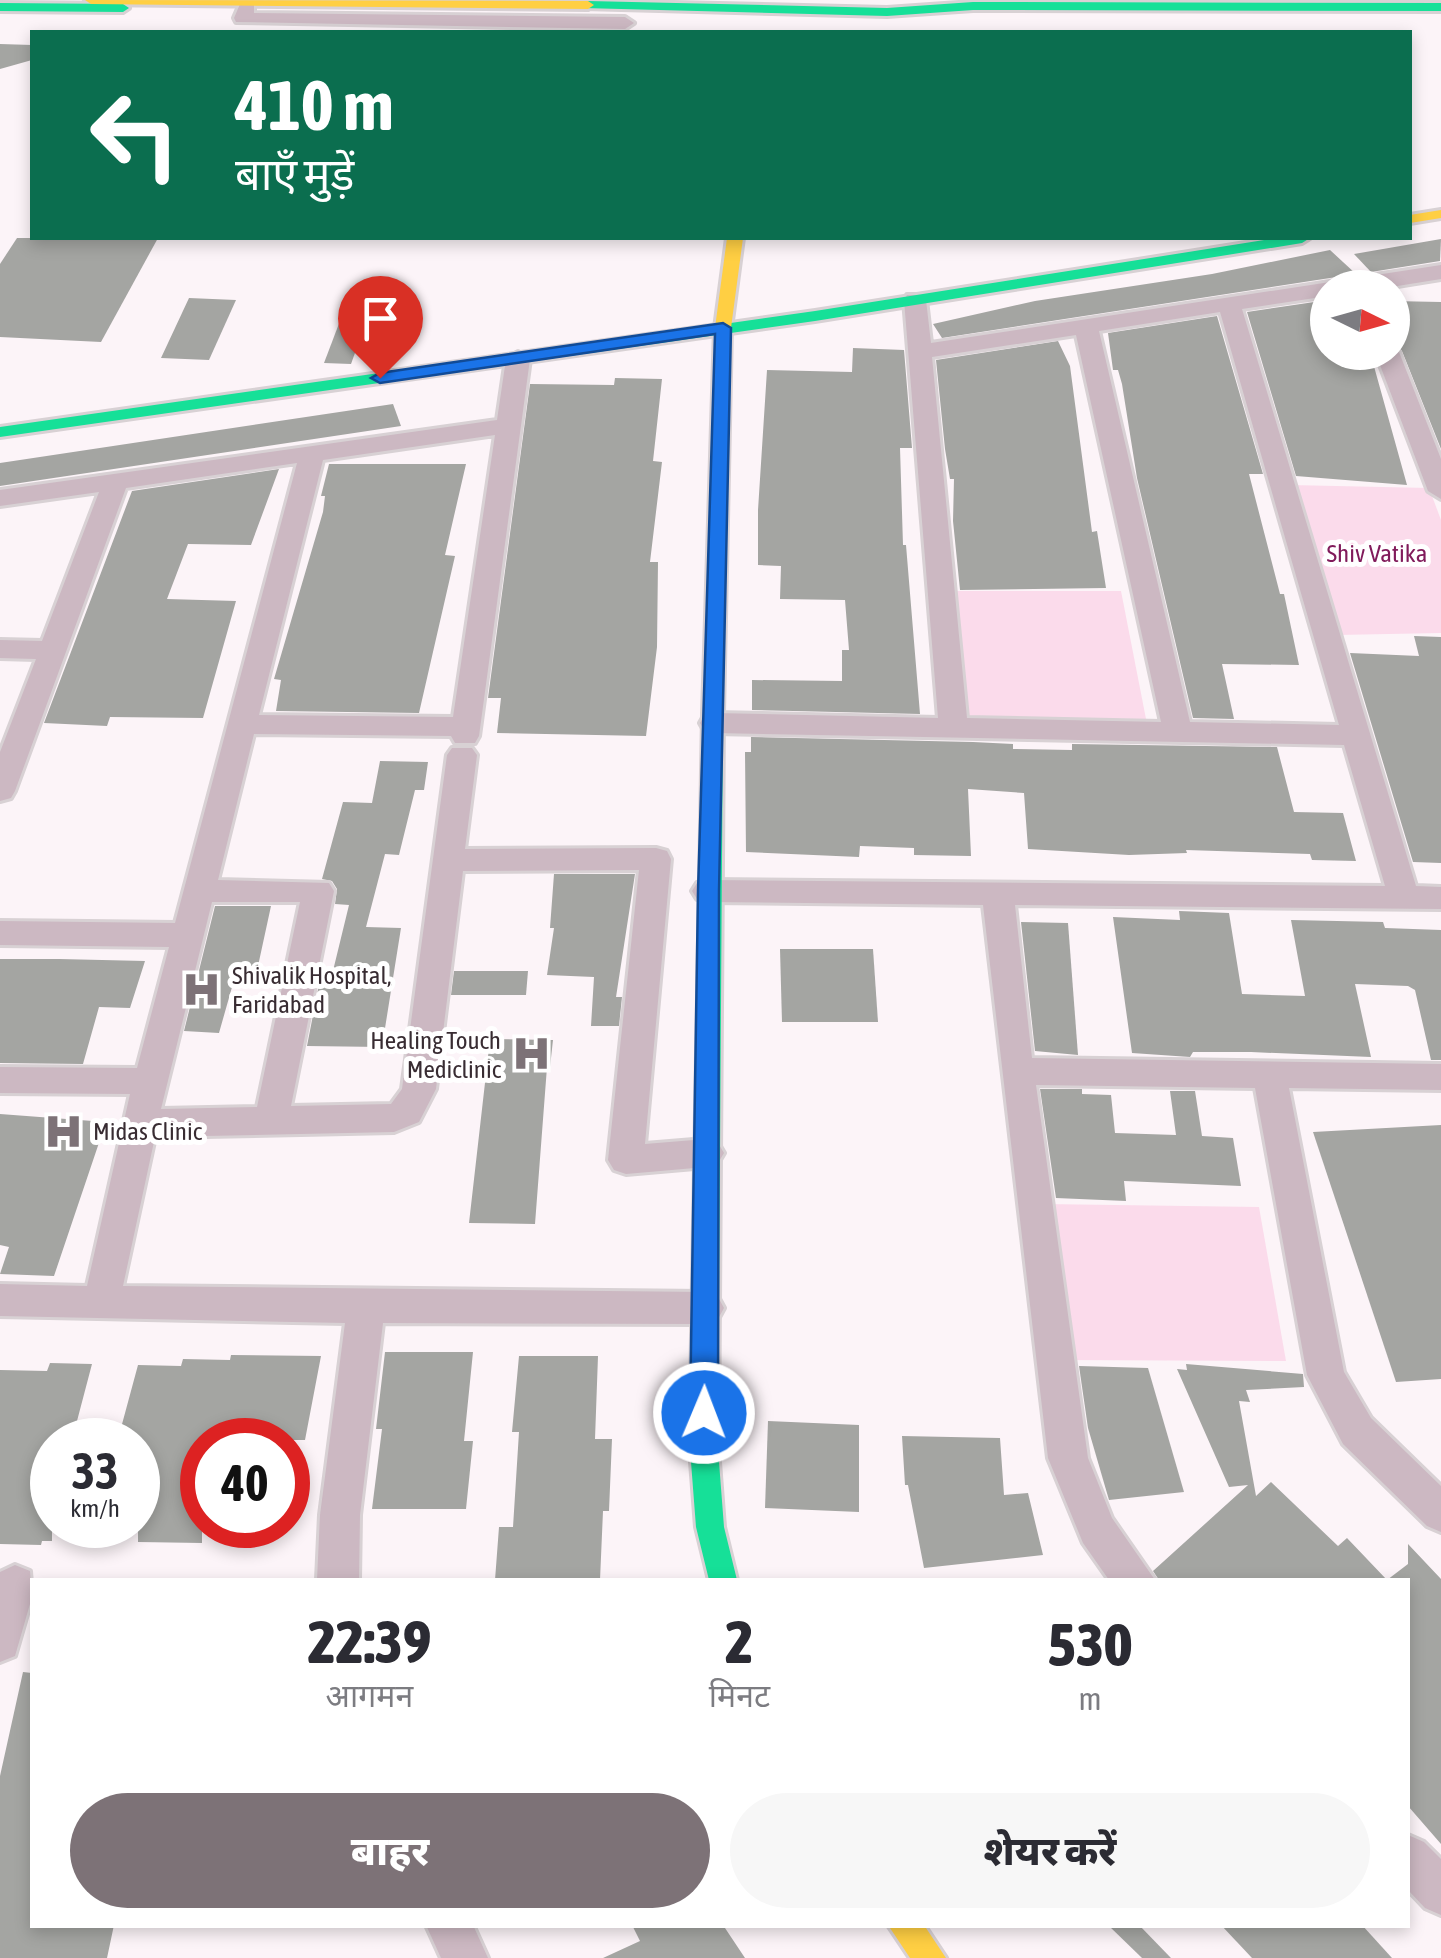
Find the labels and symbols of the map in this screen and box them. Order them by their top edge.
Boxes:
north arrow [1310,270,1410,370]
pin [338,276,423,379]
park label: Shiv Vatika [1327,539,1427,567]
place label: Shivalik Hospital, Faridabad [232,961,391,1018]
hospital icon: Shivalik Hospital, Faridabad [181,968,223,1010]
place label: Healing Touch Mediclinic [370,1026,502,1083]
hospital icon: Healing Touch Mediclinic [510,1033,552,1075]
hospital icon: Midas Clinic [42,1110,84,1152]
place label: Midas Clinic [93,1117,203,1145]
position arrow [652,1361,756,1465]
speed limit sign: 40 [180,1418,310,1548]

